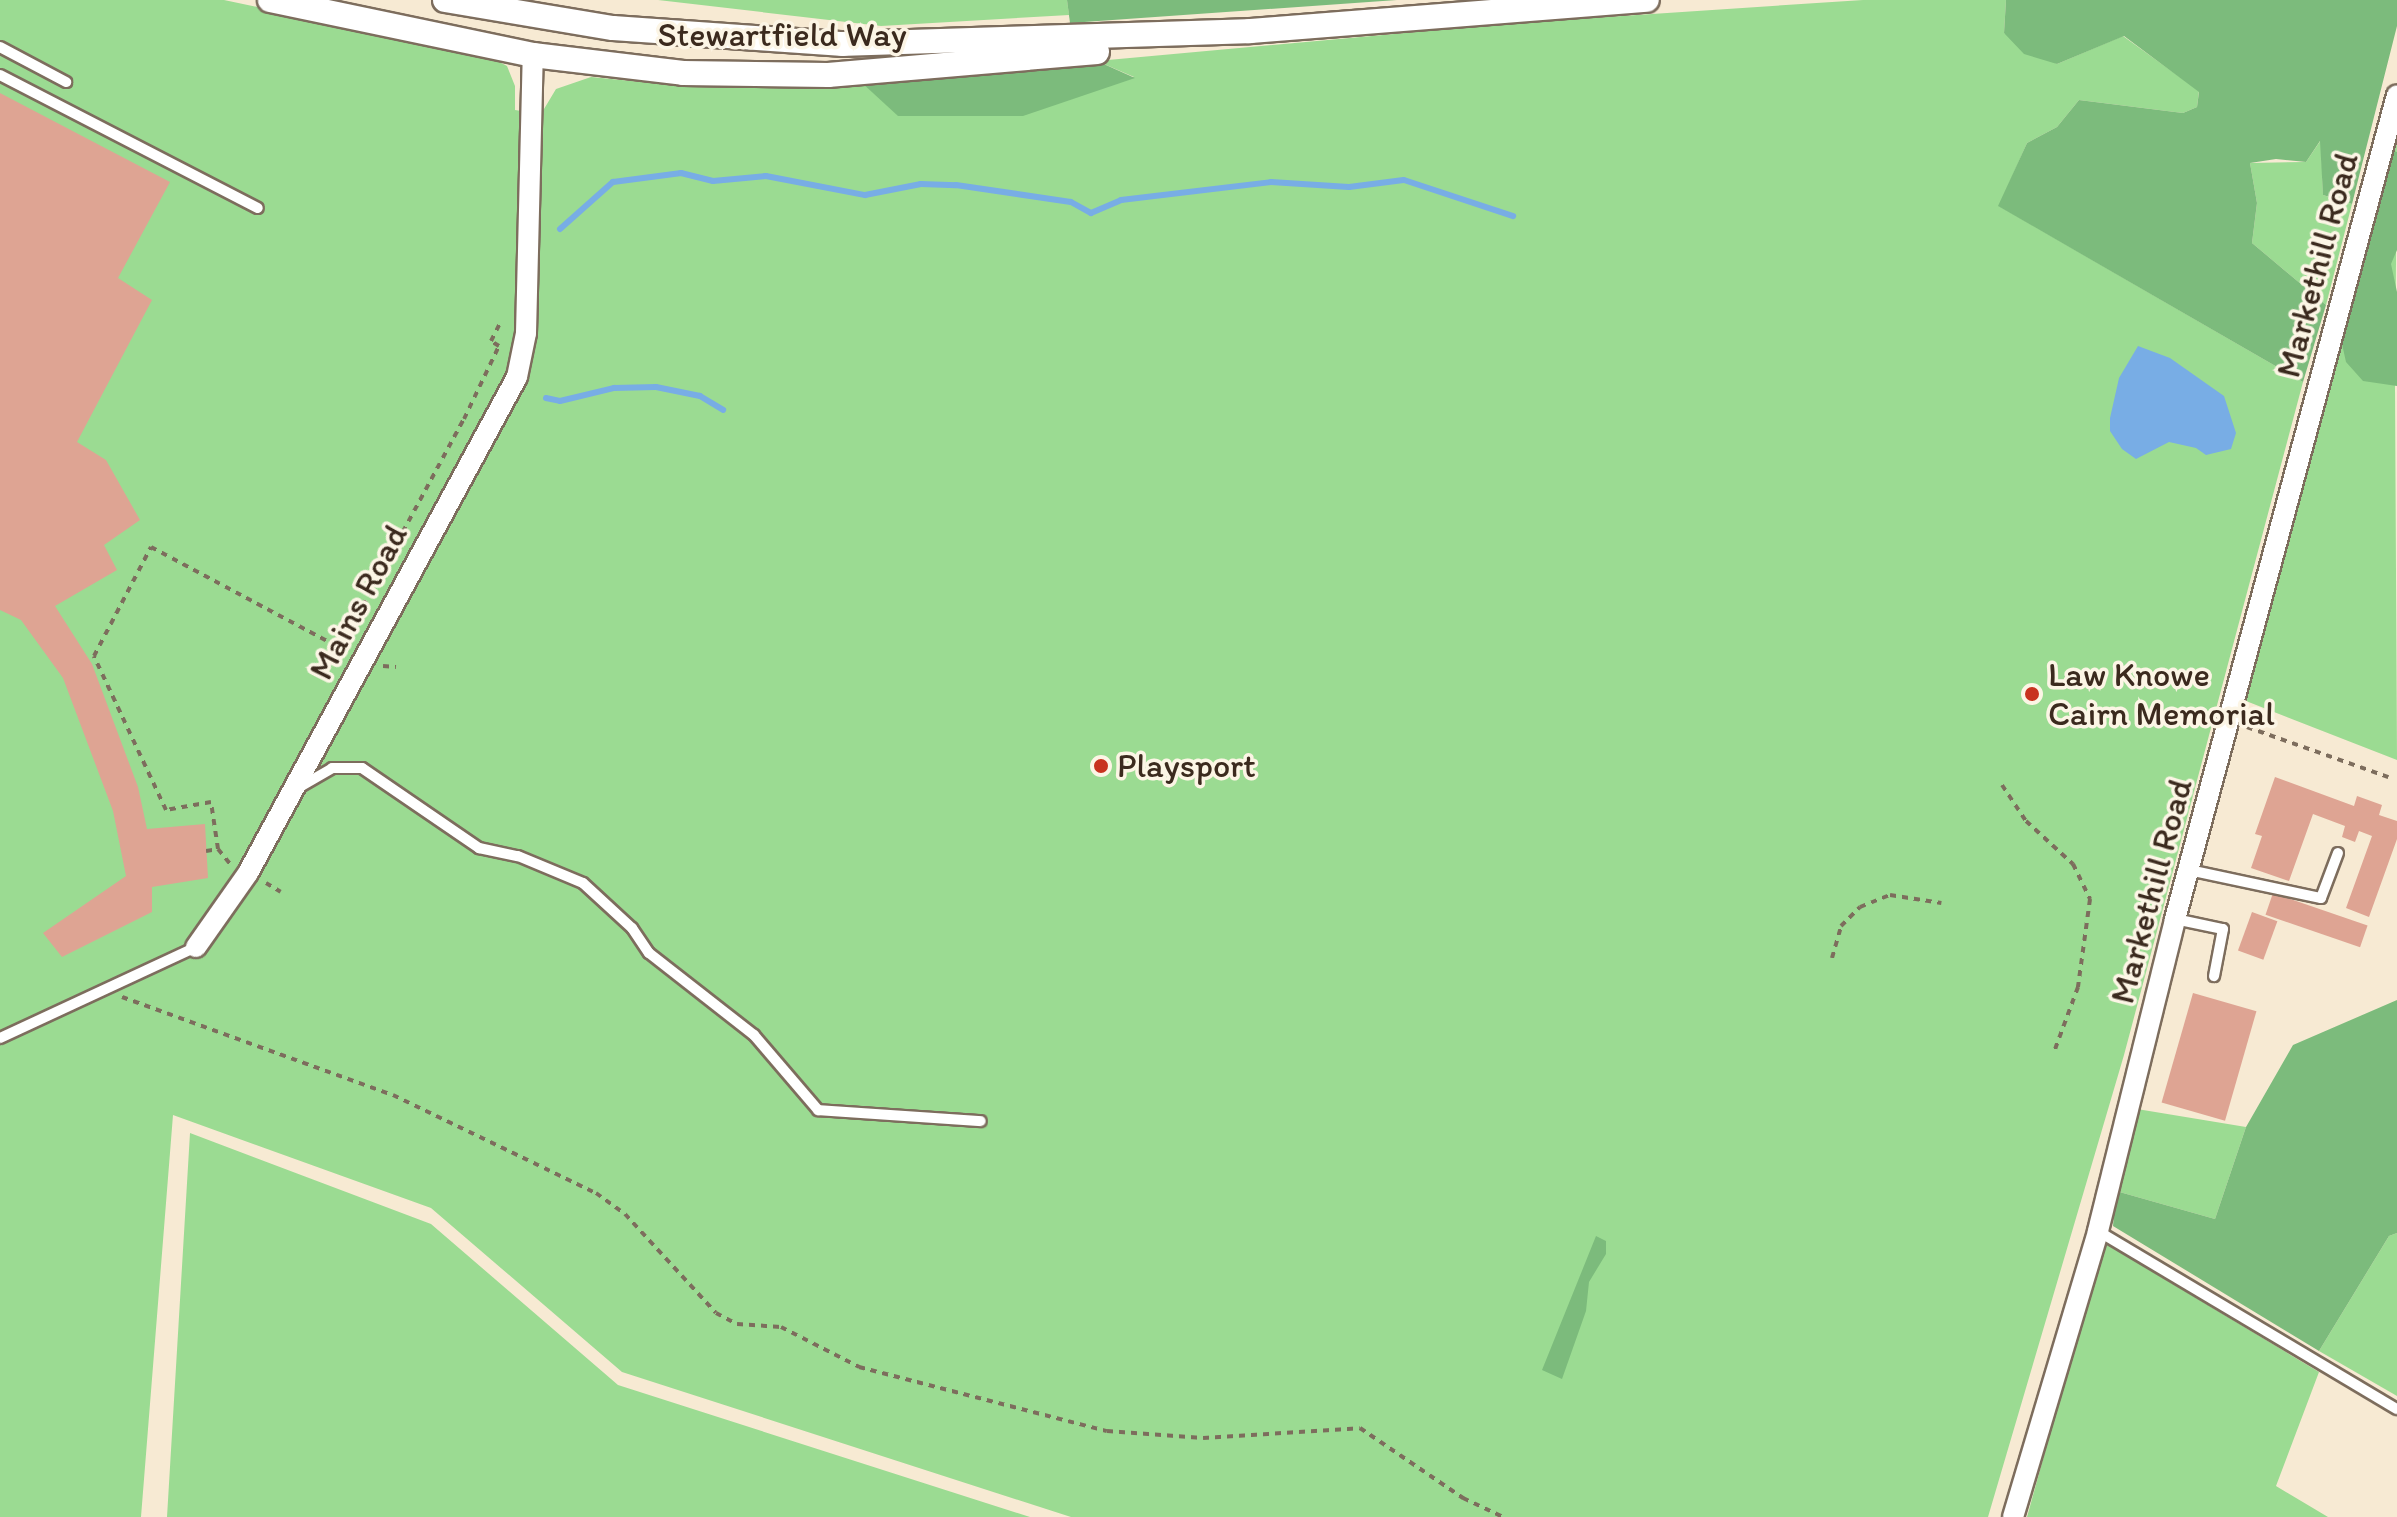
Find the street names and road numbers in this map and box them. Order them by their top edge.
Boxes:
street label: Stewartfield Way [657,15,907,55]
street label: Markethill Road [2267,148,2367,382]
street label: Mains Road [300,518,416,686]
street label: Markethill Road [2101,774,2201,1008]

